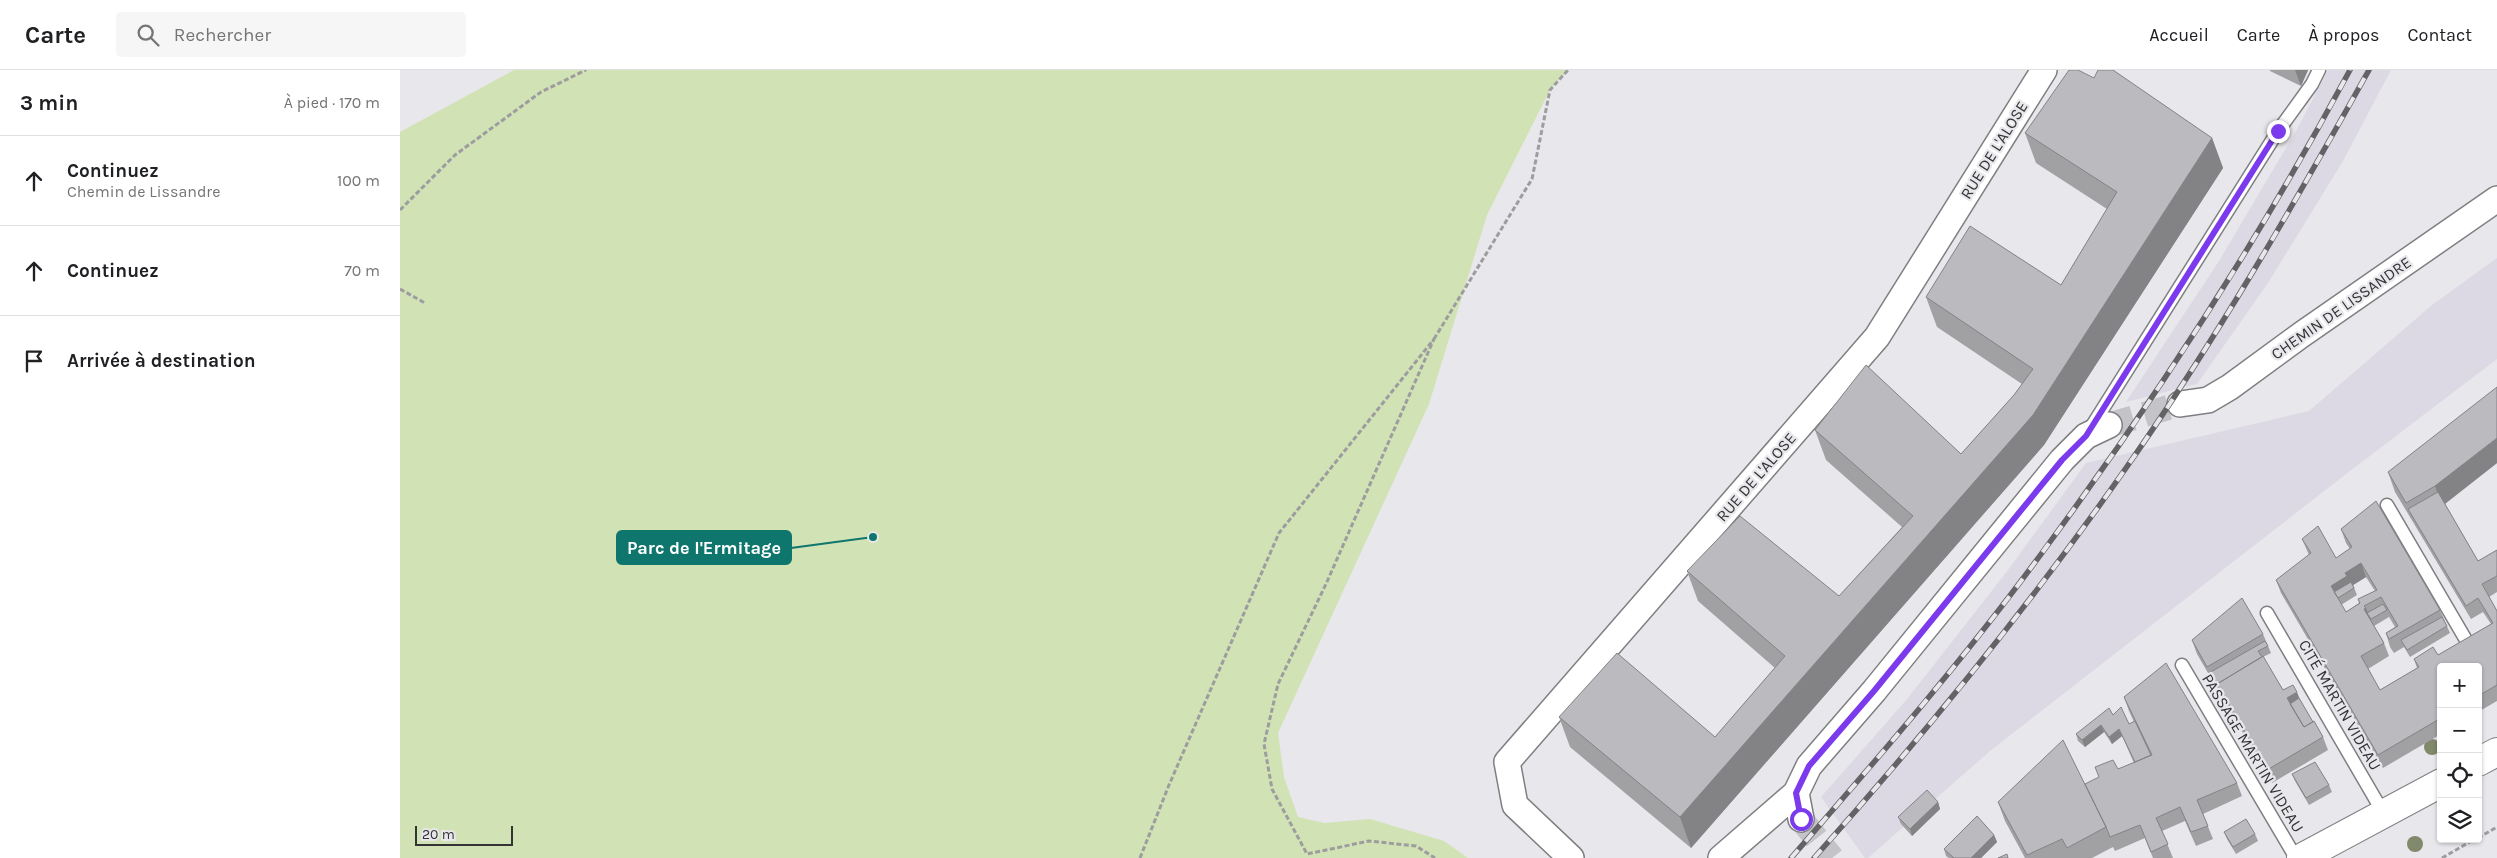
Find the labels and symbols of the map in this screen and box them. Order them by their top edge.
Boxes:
street label: RUE DE L'ALOSE [1956,98,2032,202]
route end [2267,120,2290,143]
street label: CHEMIN DE LISSANDRE [2267,252,2415,364]
street label: RUE DE L'ALOSE [1712,429,1800,525]
callout: Parc de l'Ermitage [617,531,791,564]
text: Parc de l'Ermitage [627,537,781,559]
street label: CITÉ MARTIN VIDEAU [2295,636,2385,774]
street label: PASSAGE MARTIN VIDEAU [2198,670,2308,836]
route start [1790,808,1813,831]
scale bar [415,823,512,846]

